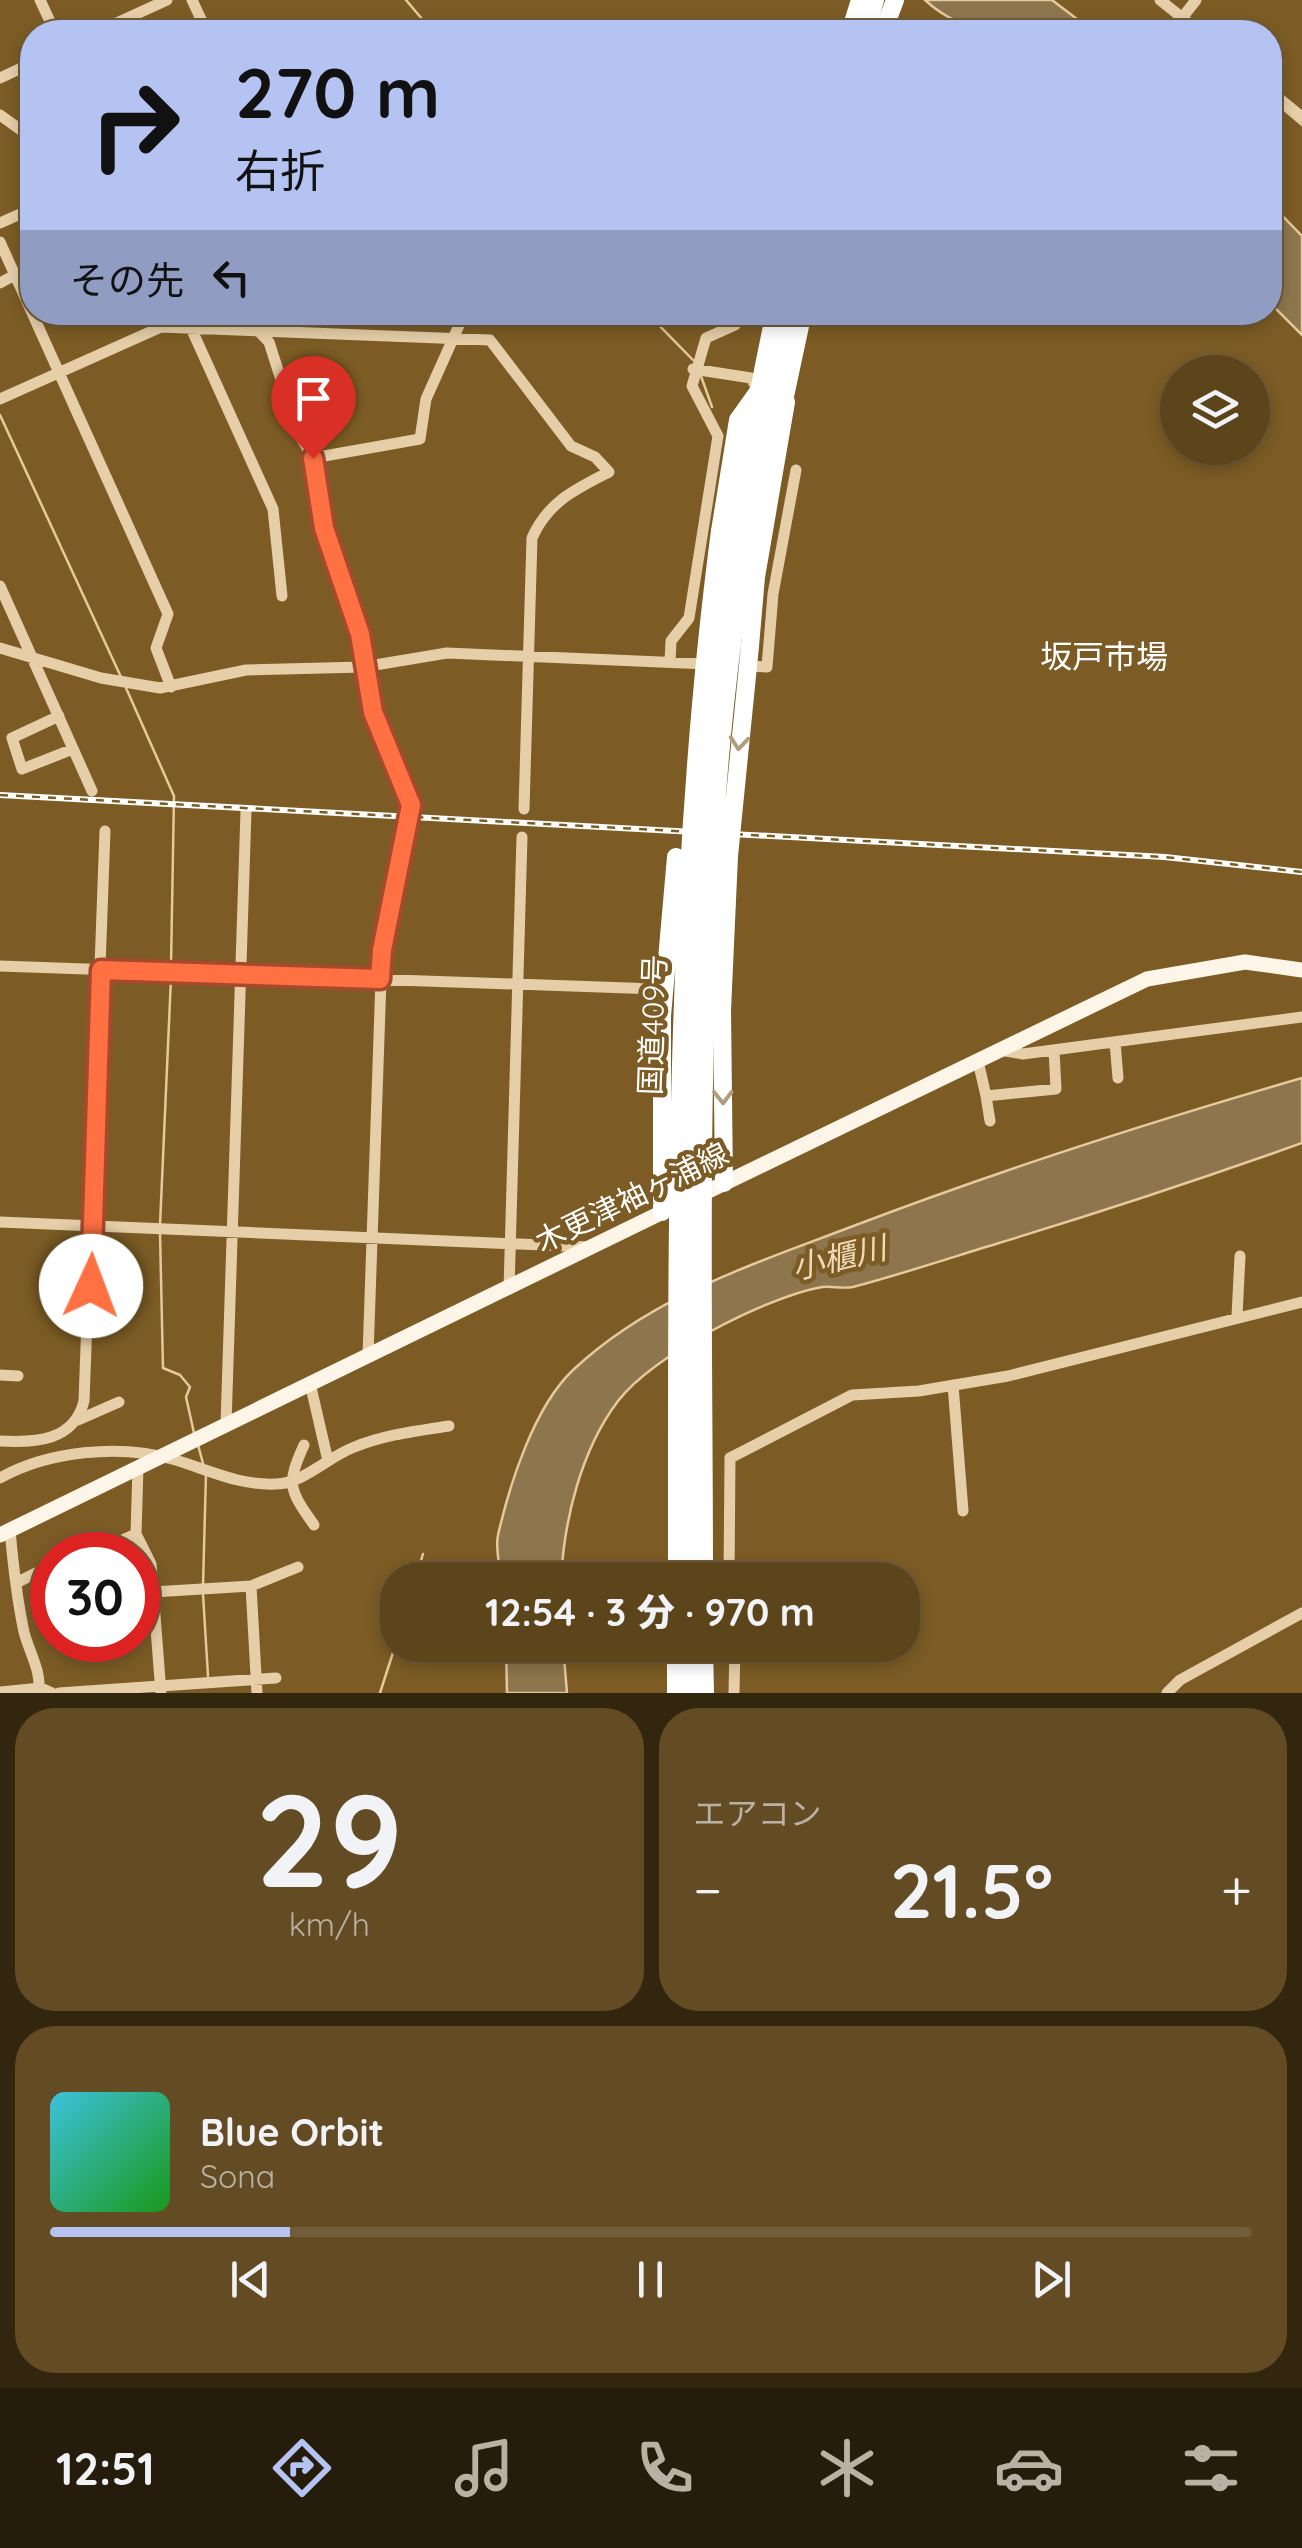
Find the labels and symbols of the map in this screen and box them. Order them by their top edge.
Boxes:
pin [271,356,356,459]
district label: 坂戸市場 [1040,636,1168,676]
one-way arrow [729,736,751,752]
street label: 国道409号 [631,954,673,1096]
one-way arrow [712,1090,734,1105]
street label: 木更津袖ヶ浦線 [529,1134,734,1260]
water label: 小櫃川 [787,1226,893,1287]
position arrow [39,1234,143,1338]
speed limit sign: 30 [30,1532,160,1662]

